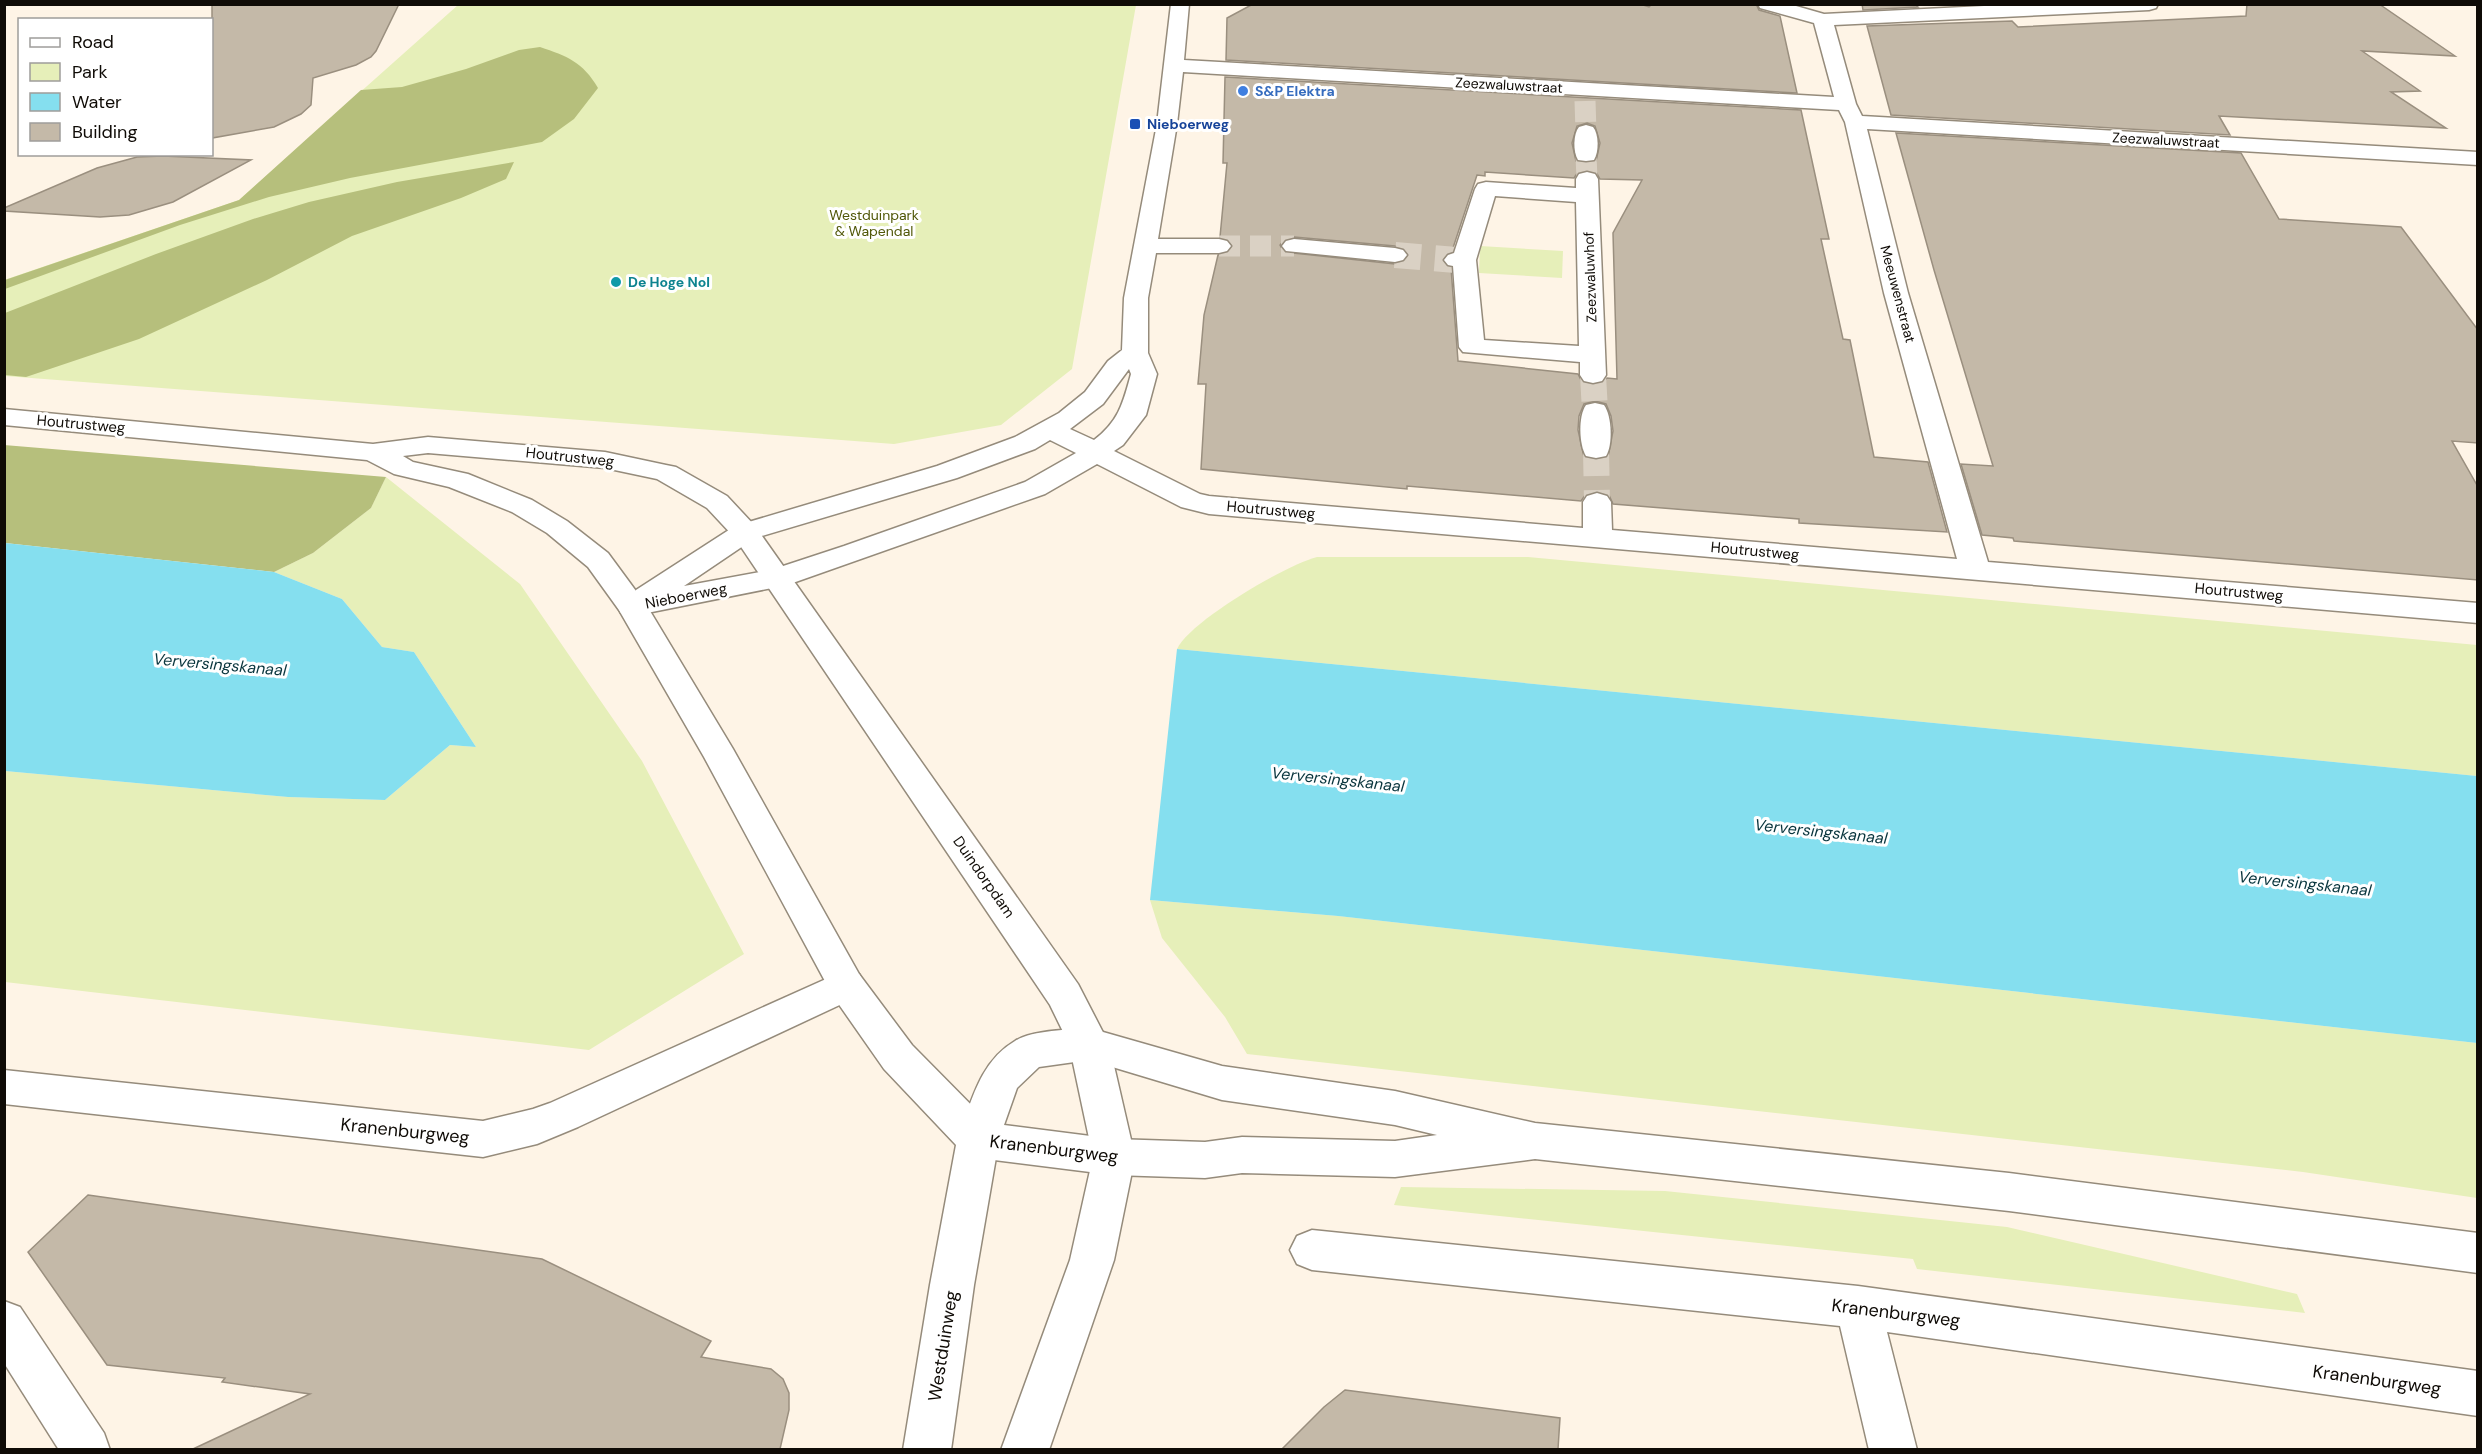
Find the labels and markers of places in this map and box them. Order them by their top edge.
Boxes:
place label: S&P Elektra [1255,82,1335,100]
marker: S&P Elektra [1236,84,1250,98]
place label: Nieboerweg [1147,115,1229,133]
marker: Nieboerweg [1128,117,1142,131]
place label: De Hoge Nol [628,273,710,291]
marker: De Hoge Nol [609,275,623,289]

